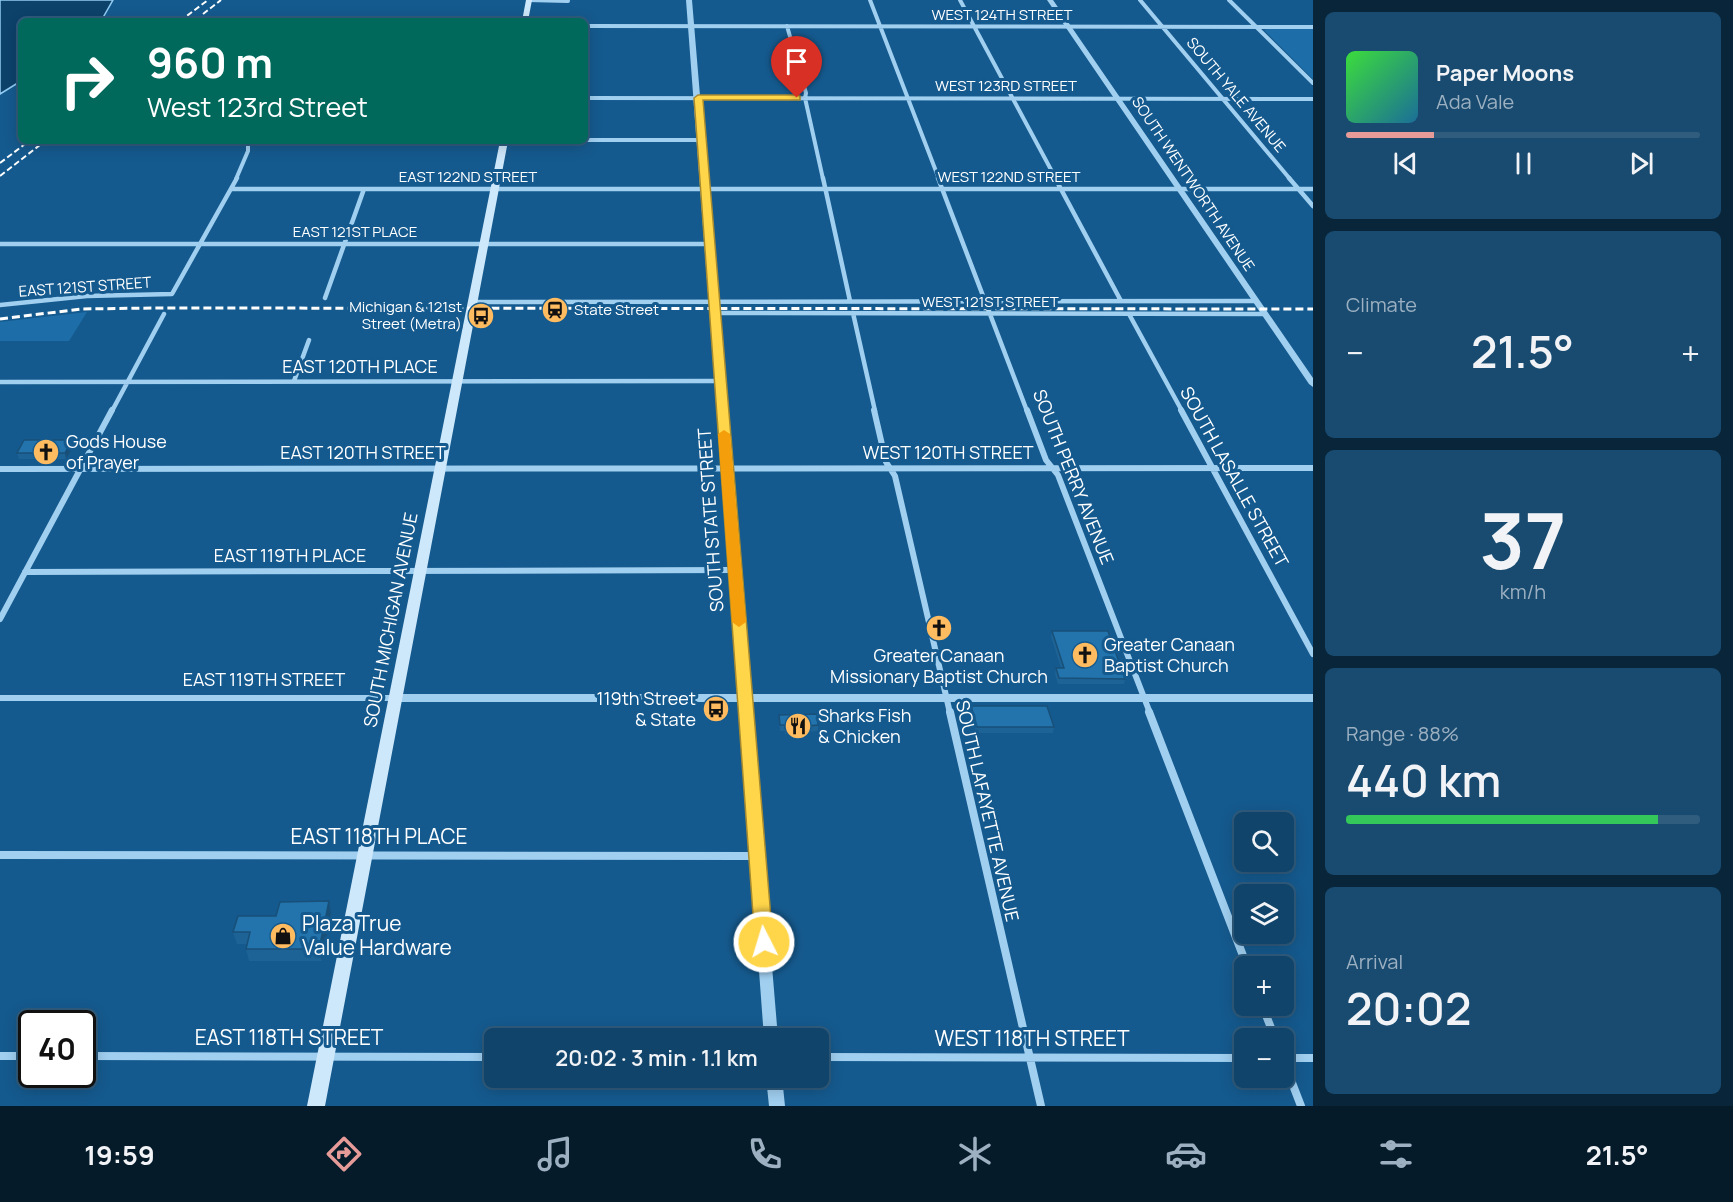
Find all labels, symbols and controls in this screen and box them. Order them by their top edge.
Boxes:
street label: WEST 124TH STREET [932,4,1072,25]
text: 960 m [147,33,273,91]
street label: SOUTH YALE AVENUE [1182,33,1291,157]
pin [771,36,822,98]
icon: right [48,42,126,120]
icon: arrive [780,45,813,78]
text: Paper Moons [1436,58,1574,88]
street label: WEST 123RD STREET [935,75,1077,96]
text: West 123rd Street [147,88,368,125]
text: Ada Vale [1436,88,1514,115]
street label: SOUTH WENTWORTH AVENUE [1127,92,1260,275]
icon: previous [1389,147,1422,180]
icon: pause [1507,147,1540,180]
icon: next [1625,147,1658,180]
street label: EAST 122ND STREET [399,166,537,187]
street label: WEST 122ND STREET [938,166,1081,187]
street label: EAST 121ST PLACE [293,221,417,242]
street label: EAST 121ST STREET [18,271,152,302]
street label: WEST 121ST STREET [921,291,1059,312]
text: Climate [1346,291,1417,318]
station icon: State Street [540,295,570,325]
place label: Michigan & 121st Street (Metra) [349,296,462,334]
place label: State Street [574,299,659,320]
bus stop icon: Michigan & 121st Street (Metra) [466,301,496,331]
text: 21.5° [1471,320,1574,382]
text: − [1346,330,1364,375]
text: + [1681,330,1700,375]
street label: EAST 120TH PLACE [282,354,438,378]
street label: SOUTH LASALLE STREET [1175,382,1295,571]
street label: SOUTH PERRY AVENUE [1028,386,1120,568]
street label: SOUTH STATE STREET [692,427,728,613]
place label: Gods House of Prayer [66,429,167,474]
church icon: Gods House of Prayer [31,437,61,467]
street label: EAST 120TH STREET [280,440,446,464]
street label: WEST 120TH STREET [863,440,1034,464]
text: 37 [1480,486,1566,592]
street label: SOUTH MICHIGAN AVENUE [357,510,423,729]
street label: EAST 119TH PLACE [214,543,366,567]
text: km/h [1500,578,1546,605]
church icon: Greater Canaan Missionary Baptist Church [924,613,954,643]
place label: Greater Canaan Baptist Church [1104,632,1235,677]
church icon: Greater Canaan Baptist Church [1070,640,1100,670]
place label: Greater Canaan Missionary Baptist Church [830,643,1048,688]
street label: EAST 119TH STREET [183,667,346,691]
place label: 119th Street & State [596,686,696,731]
bus stop icon: 119th Street & State [701,694,731,724]
street label: SOUTH LAFAYETTE AVENUE [951,698,1025,924]
place label: Sharks Fish & Chicken [818,703,911,748]
restaurant icon: Sharks Fish & Chicken [783,711,813,741]
text: Range · 88% [1346,720,1459,747]
text: 440 km [1346,749,1501,811]
map controls [1234,812,1294,1088]
button: search [1234,812,1294,872]
street label: EAST 118TH PLACE [291,822,467,850]
button: layers [1234,884,1294,944]
place label: Plaza True Value Hardware [302,909,452,961]
position arrow [732,910,796,974]
shop icon: Plaza True Value Hardware [268,921,298,951]
text: Arrival [1346,948,1403,975]
button: + [1234,956,1294,1016]
text: 20:02 [1346,977,1471,1039]
speed limit sign: 40 [18,1010,96,1088]
street label: EAST 118TH STREET [195,1023,384,1051]
street label: WEST 118TH STREET [935,1024,1130,1052]
button: − [1234,1028,1294,1088]
text: 20:02 · 3 min · 1.1 km [555,1043,758,1073]
icon: directions [323,1133,365,1175]
icon: music [534,1133,576,1175]
icon: phone [744,1133,786,1175]
icon: climate [954,1133,996,1175]
icon: car [1165,1133,1207,1175]
icon: filters [1375,1133,1417,1175]
text: 19:59 [84,1136,155,1173]
text: 21.5° [1586,1136,1649,1173]

